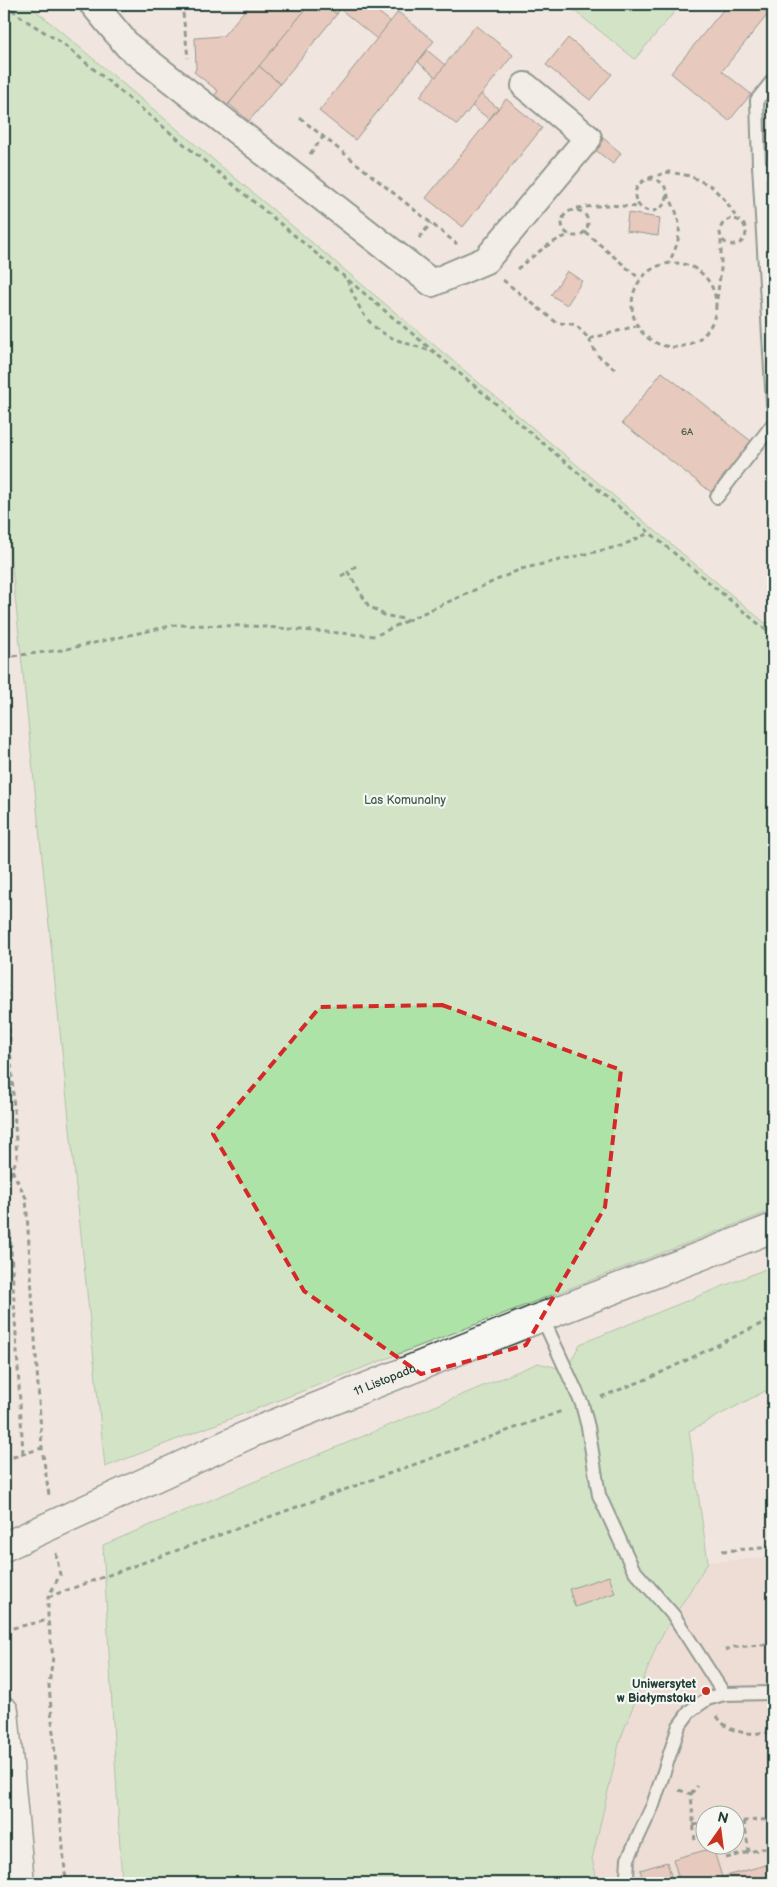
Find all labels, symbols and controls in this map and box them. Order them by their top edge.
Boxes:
house number: 6A [681,426,694,438]
park label: Las Komunalny [364,793,447,808]
street label: 11 Listopada [351,1361,418,1399]
place label: Uniwersytet w Białymstoku [617,1677,696,1706]
marker: Uniwersytet w Białymstoku [700,1685,712,1697]
north arrow [694,1804,744,1854]
text: N [716,1808,730,1827]

